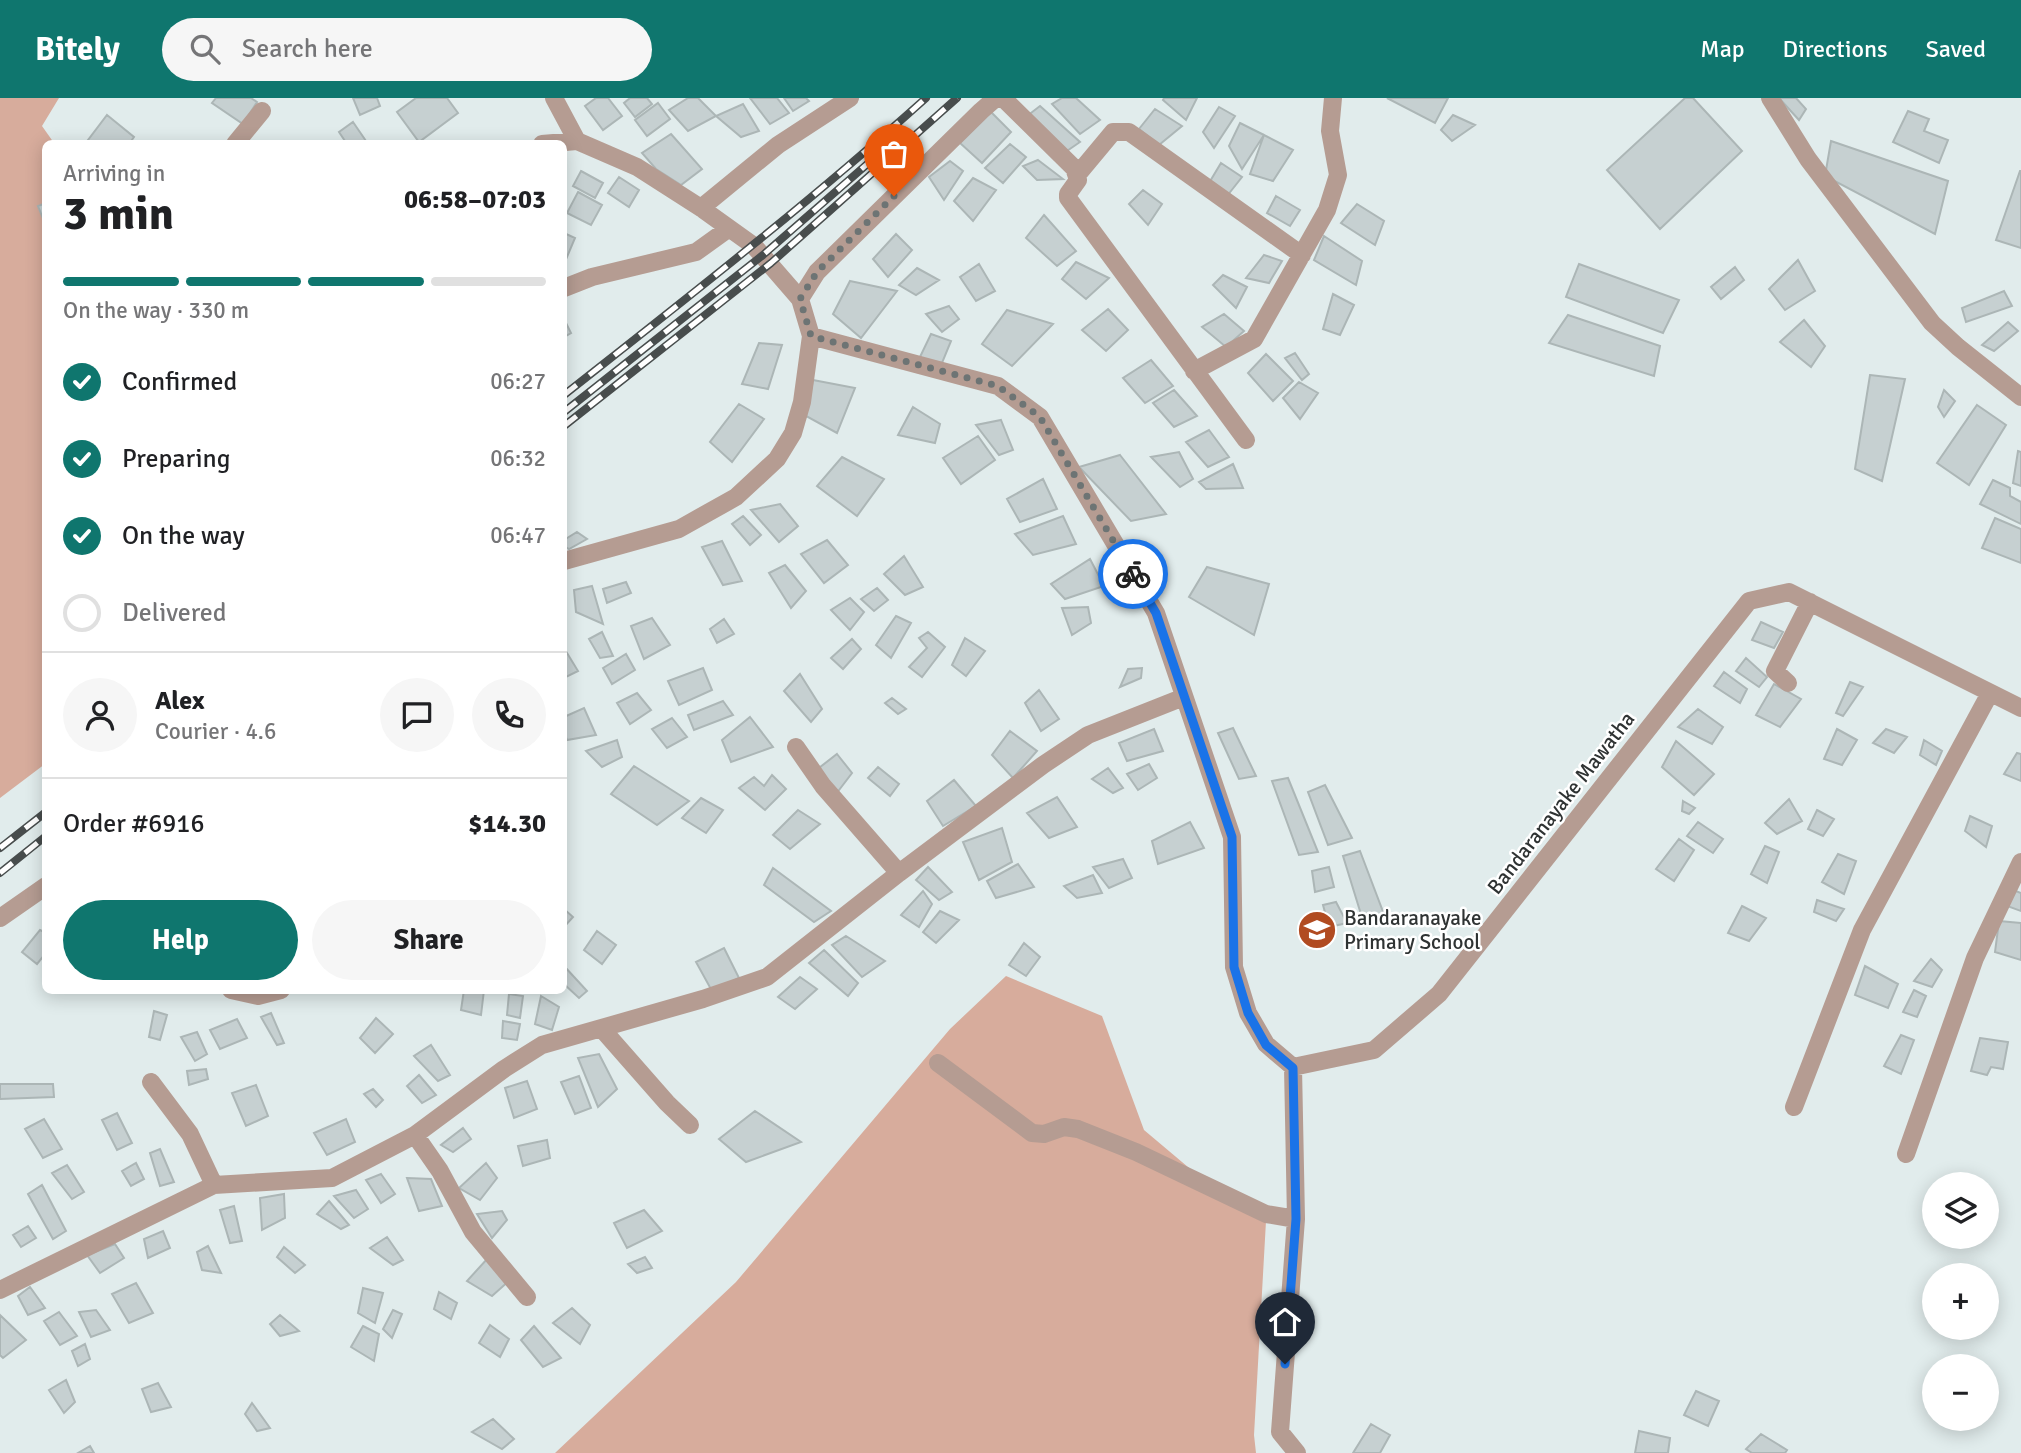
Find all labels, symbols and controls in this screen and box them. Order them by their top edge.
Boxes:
search box [162,18,652,81]
text: Bitely [35,29,120,70]
icon: search [186,30,224,68]
text: Search here [242,33,373,65]
text: Map [1700,34,1745,64]
text: Directions [1783,34,1888,64]
text: Saved [1926,34,1986,64]
pin [864,124,924,196]
icon: bag [875,135,913,173]
text: Arriving in [63,159,165,188]
text: 06:58–07:03 [404,184,546,216]
text: 3 min [63,186,174,242]
text: On the way · 330 m [63,296,249,325]
icon: check [63,363,101,401]
text: Confirmed [122,366,237,398]
text: 06:27 [490,367,546,396]
icon: check [63,440,101,478]
text: Preparing [122,443,230,475]
text: 06:32 [490,444,546,473]
icon: check [63,517,101,555]
text: On the way [122,520,245,552]
text: 06:47 [490,521,546,550]
courier [1098,539,1168,609]
icon: bike [1114,555,1152,593]
text: Delivered [122,597,227,629]
button: person [63,678,137,752]
button: chat [380,678,454,752]
button: phone [472,678,546,752]
text: Alex [155,685,205,717]
street label: Bandaranayake Mawatha [1482,707,1640,899]
text: Courier · 4.6 [155,717,276,746]
text: Order #6916 [63,808,204,840]
text: $14.30 [468,808,546,840]
button: Help [63,900,298,980]
button: Share [312,900,546,980]
place label: Bandaranayake Primary School [1344,905,1481,955]
school or university icon: Bandaranayake Primary School [1296,909,1338,951]
map controls [1922,1172,1999,1431]
button: layers [1922,1172,1999,1249]
button: + [1922,1263,1999,1340]
pin [1255,1292,1315,1364]
icon: home [1266,1303,1304,1341]
button: − [1922,1354,1999,1431]

